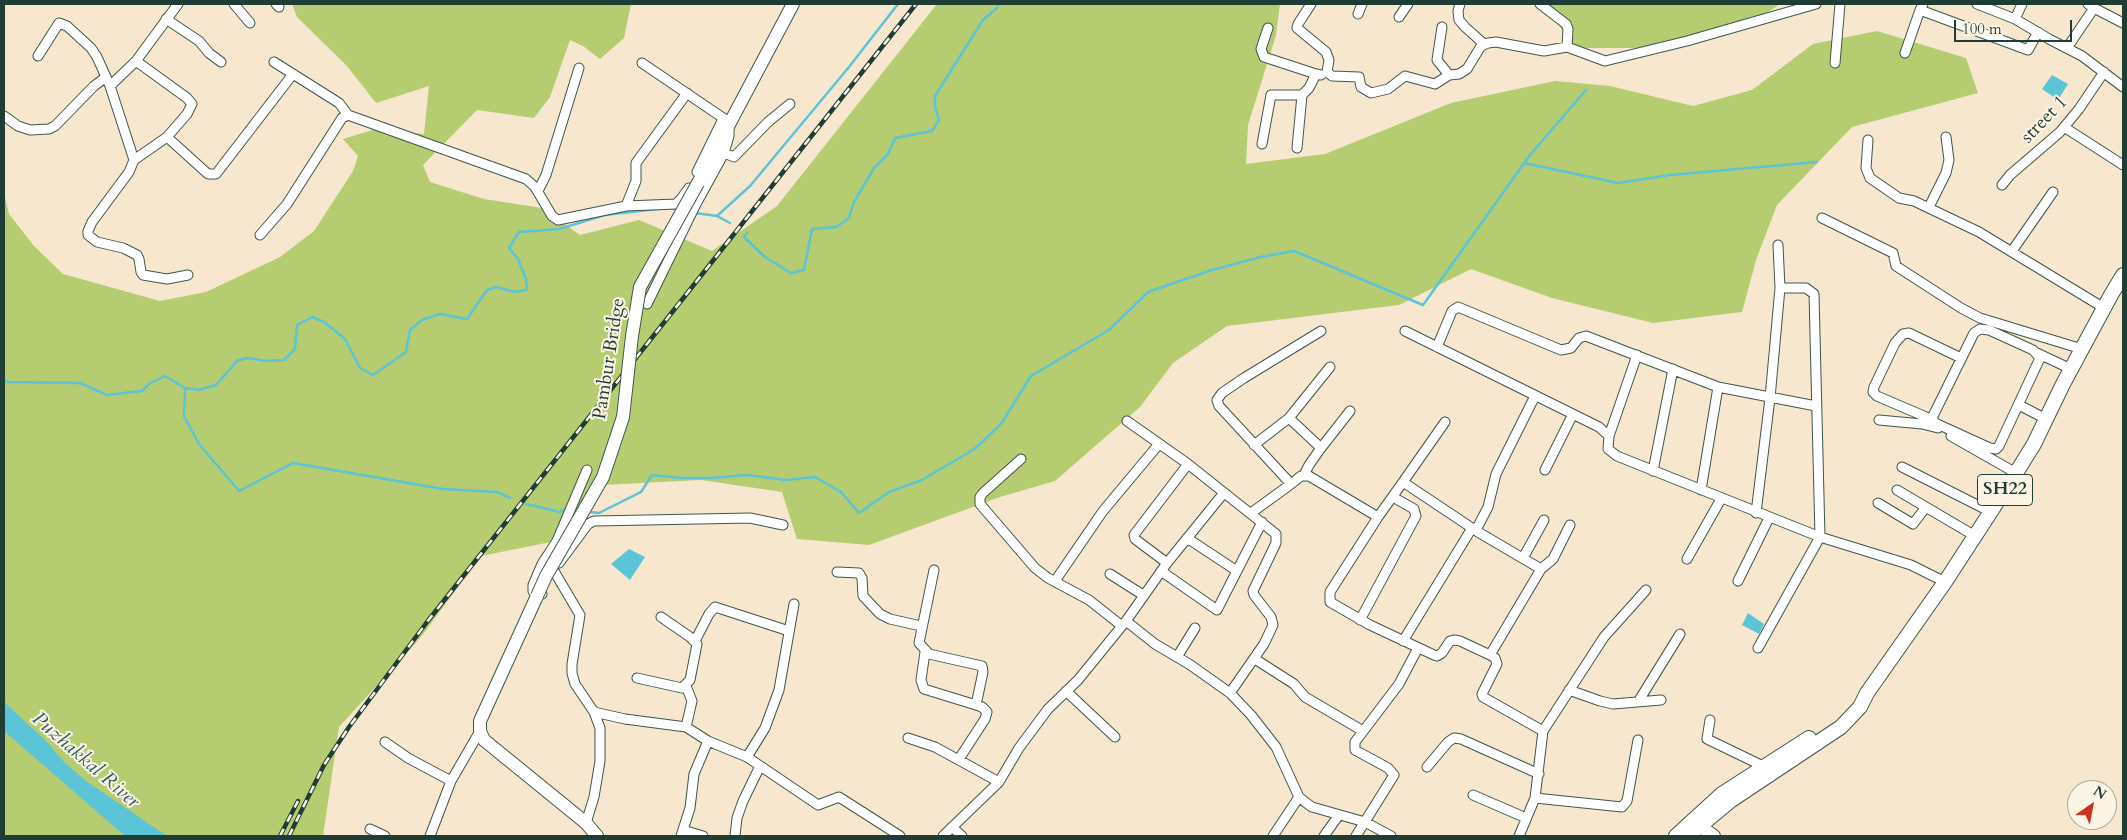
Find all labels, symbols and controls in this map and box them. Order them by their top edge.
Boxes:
scale bar [1957,10,2074,42]
text: 100 m [1962,19,2002,39]
street label: street 1 [2017,91,2073,149]
street label: Pambur Bridge [589,297,631,421]
road number: SH22 [1978,474,2032,506]
water label: Puzhakkal River [26,708,144,814]
north arrow [2067,780,2117,830]
text: N [2090,782,2110,804]

